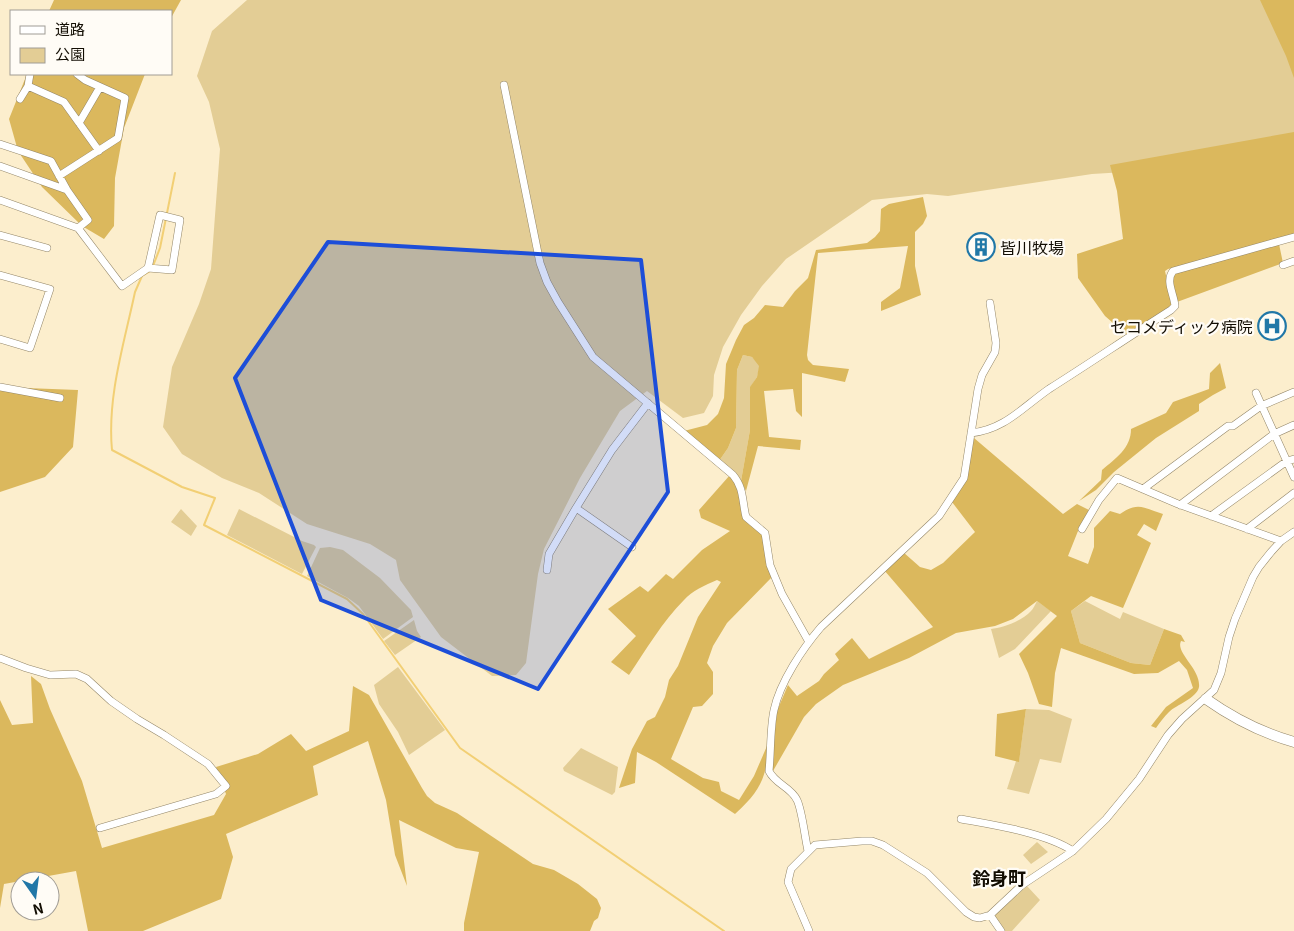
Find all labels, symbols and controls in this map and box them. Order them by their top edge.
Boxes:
legend [10,10,172,75]
text: 道路 [55,18,85,39]
text: 公園 [55,43,85,64]
building icon: 皆川牧場 [966,232,996,262]
place label: 皆川牧場 [1000,235,1064,259]
hospital icon: セコメディック病院 [1257,311,1287,341]
place label: セコメディック病院 [1110,314,1253,338]
district label: 鈴身町 [972,864,1026,890]
north arrow [10,871,60,921]
text: N [31,899,46,921]

